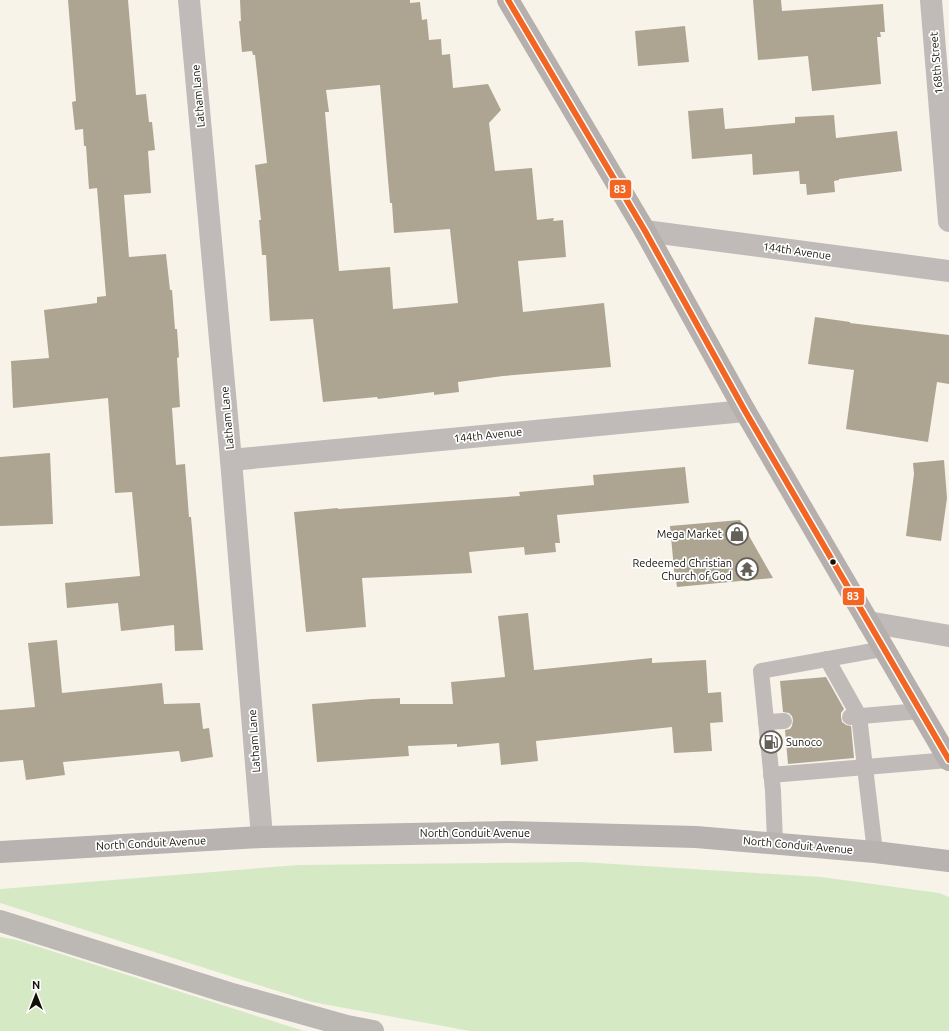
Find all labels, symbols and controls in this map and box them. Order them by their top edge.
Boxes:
street label: 168th Street [927,31,945,95]
street label: Latham Lane [189,64,207,128]
line badge: 83 [609,179,632,199]
text: 83 [614,183,626,195]
street label: 144th Avenue [762,240,832,262]
street label: Latham Lane [218,386,236,450]
street label: 144th Avenue [453,425,523,445]
shop icon: Mega Market [724,521,750,547]
place label: Mega Market [657,528,723,540]
temple icon: Redeemed Christian Church of God [734,556,760,582]
place label: Redeemed Christian Church of God [632,557,732,582]
unlabelled marker [828,557,838,567]
line badge: 83 [842,587,865,606]
text: 83 [847,590,859,602]
street label: Latham Lane [246,709,262,773]
fuel station icon: Sunoco [758,729,784,755]
place label: Sunoco [786,736,822,748]
street label: North Conduit Avenue [420,827,530,839]
street label: North Conduit Avenue [96,834,206,852]
street label: North Conduit Avenue [743,834,853,856]
north arrow [16,975,56,1015]
text: N [32,979,40,991]

